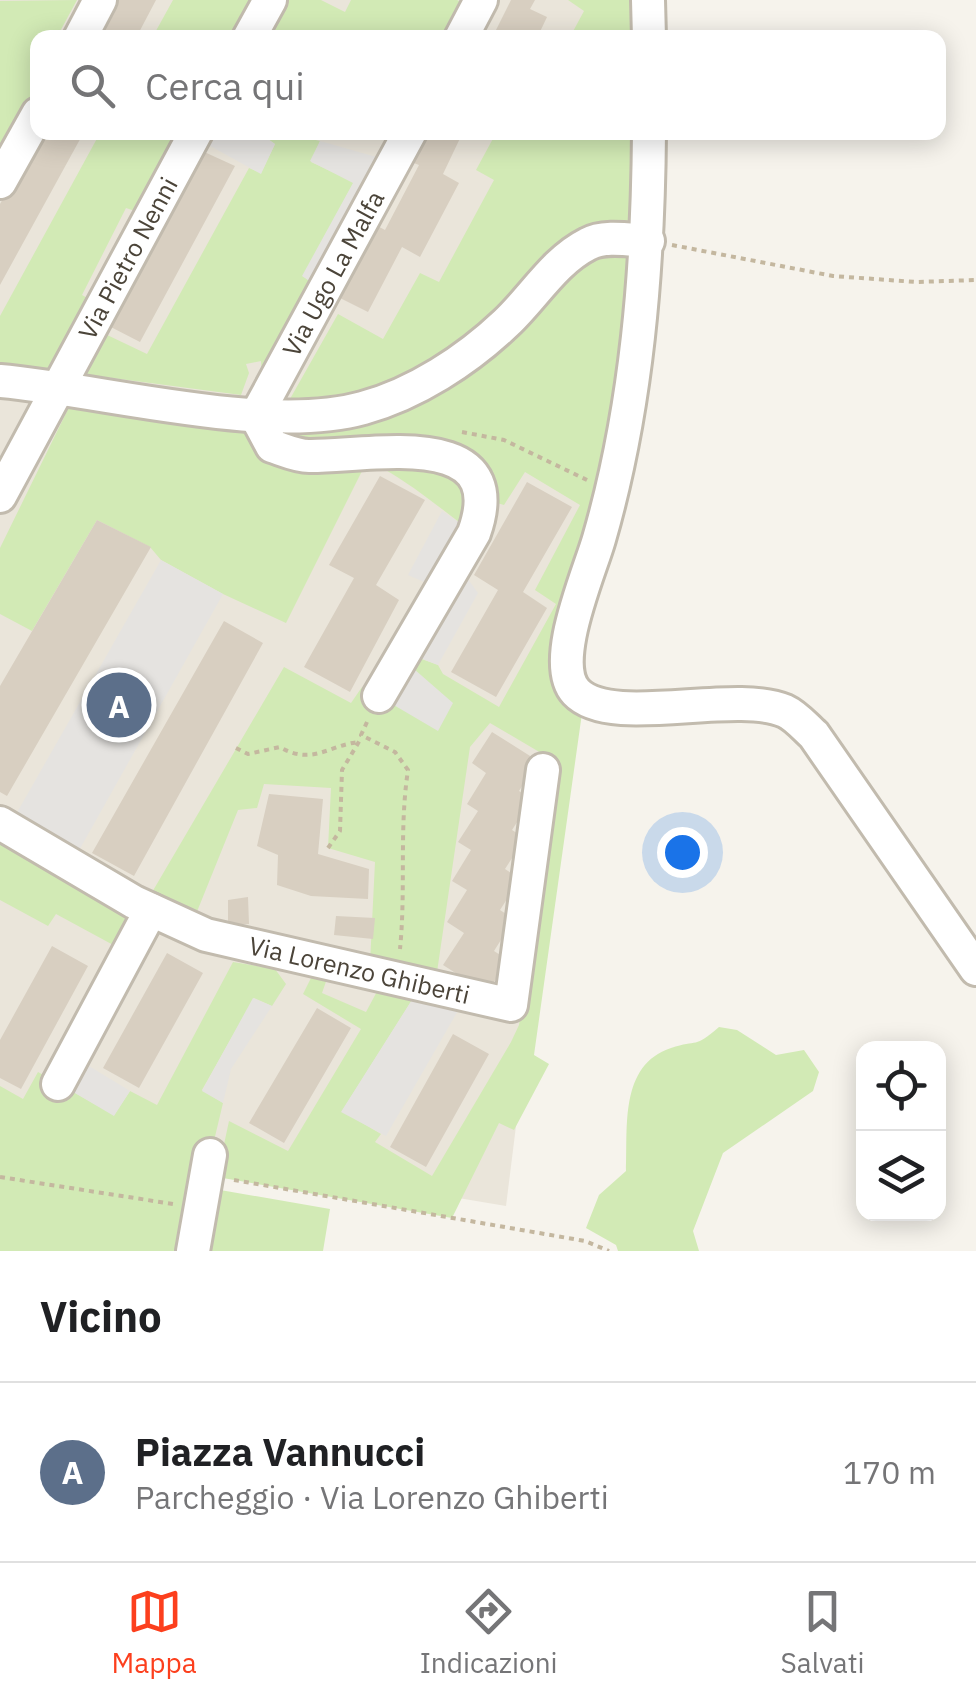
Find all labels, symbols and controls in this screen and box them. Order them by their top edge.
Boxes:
search box [30,30,946,140]
icon: search [65,58,120,113]
text: Cerca qui [145,61,305,110]
street label: Via Pietro Nenni [70,171,185,345]
street label: Via Ugo La Malfa [274,185,391,362]
pin: A [86,668,152,742]
your location [657,827,708,878]
street label: Via Lorenzo Ghiberti [246,928,473,1011]
map controls [856,1041,946,1221]
button: locate [856,1041,946,1131]
button: layers [856,1131,946,1221]
text: Vicino [40,1289,162,1344]
text: Piazza Vannucci [135,1427,425,1476]
text: A [62,1451,83,1493]
text: 170 m [843,1451,936,1493]
text: Parcheggio · Via Lorenzo Ghiberti [135,1476,609,1518]
tab: Mappa [112,1584,197,1681]
tab: Indicazioni [420,1584,558,1681]
tab: Salvati [781,1584,864,1681]

